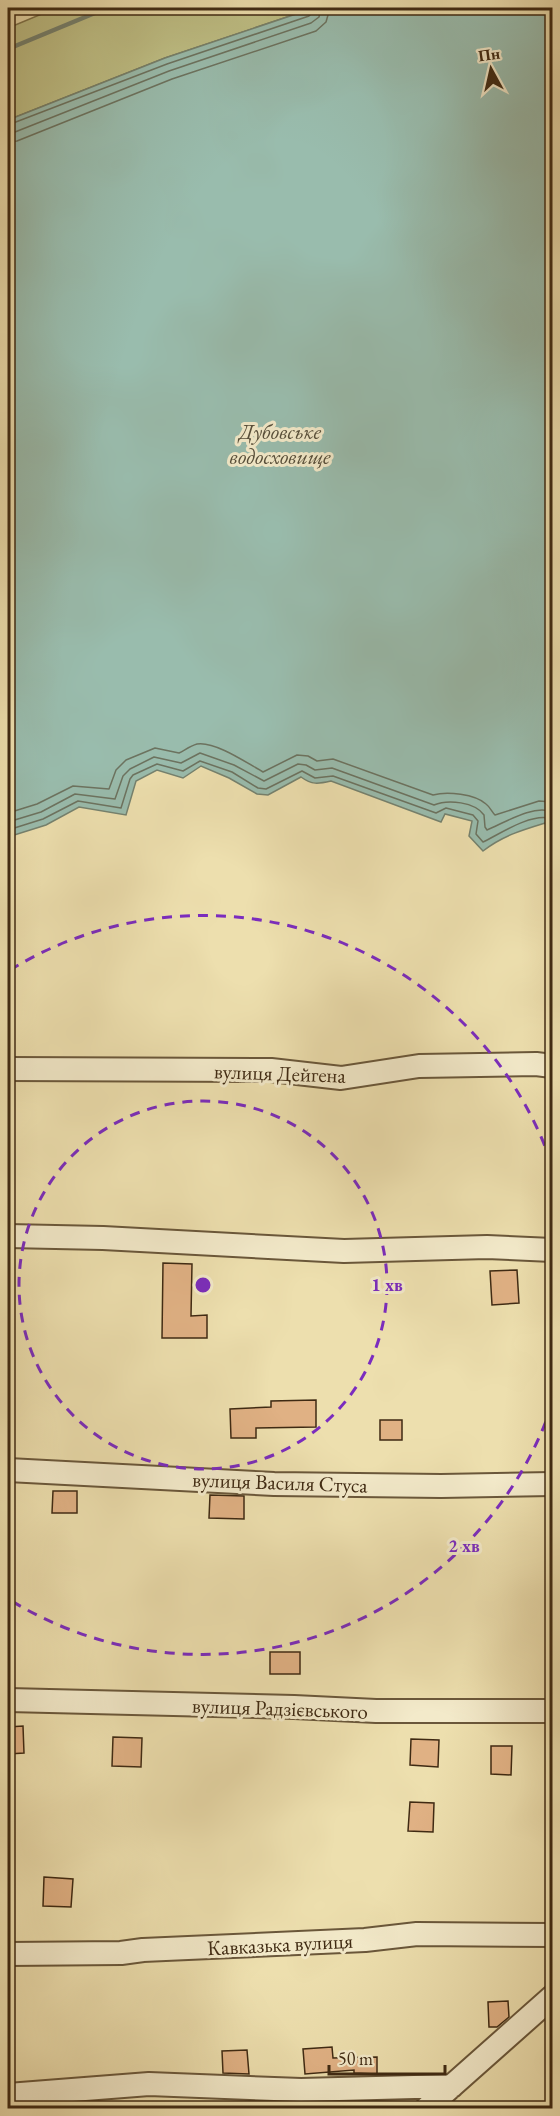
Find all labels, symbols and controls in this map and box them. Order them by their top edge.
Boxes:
north arrow [461,39,521,99]
text: Пн [477,43,501,67]
water label: Дубовське водосховище [229,417,331,471]
street label: вулиця Дейгена [214,1057,347,1089]
text: 1 хв [371,1273,403,1296]
centre of rings [193,1275,213,1295]
street label: вулиця Василя Стуса [192,1465,369,1499]
text: 2 хв [448,1534,480,1557]
street label: вулиця Радзієвського [192,1691,368,1725]
street label: Кавказька вулиця [206,1927,354,1961]
scale bar [329,2038,444,2076]
text: 50 m [338,2047,373,2070]

